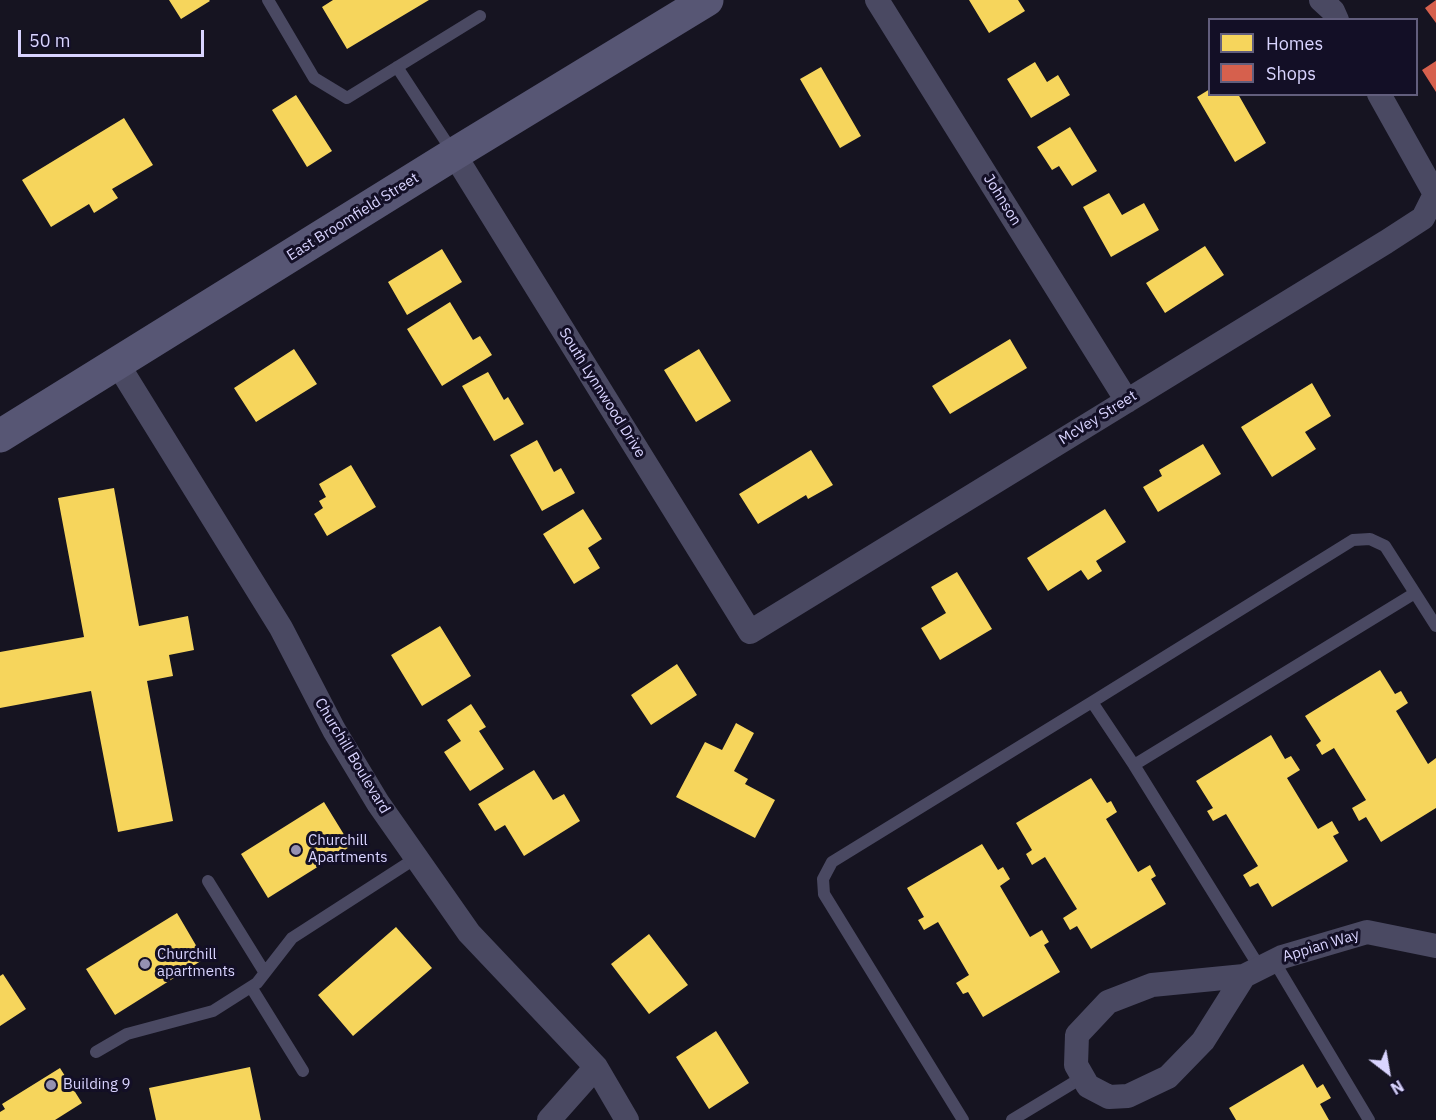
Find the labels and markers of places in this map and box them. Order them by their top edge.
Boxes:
place label: Churchill Apartments [308,832,388,867]
marker: Churchill Apartments [289,843,303,857]
place label: Churchill apartments [157,946,235,981]
marker: Churchill apartments [138,957,152,971]
place label: Building 9 [63,1076,131,1094]
marker: Building 9 [44,1078,58,1092]

